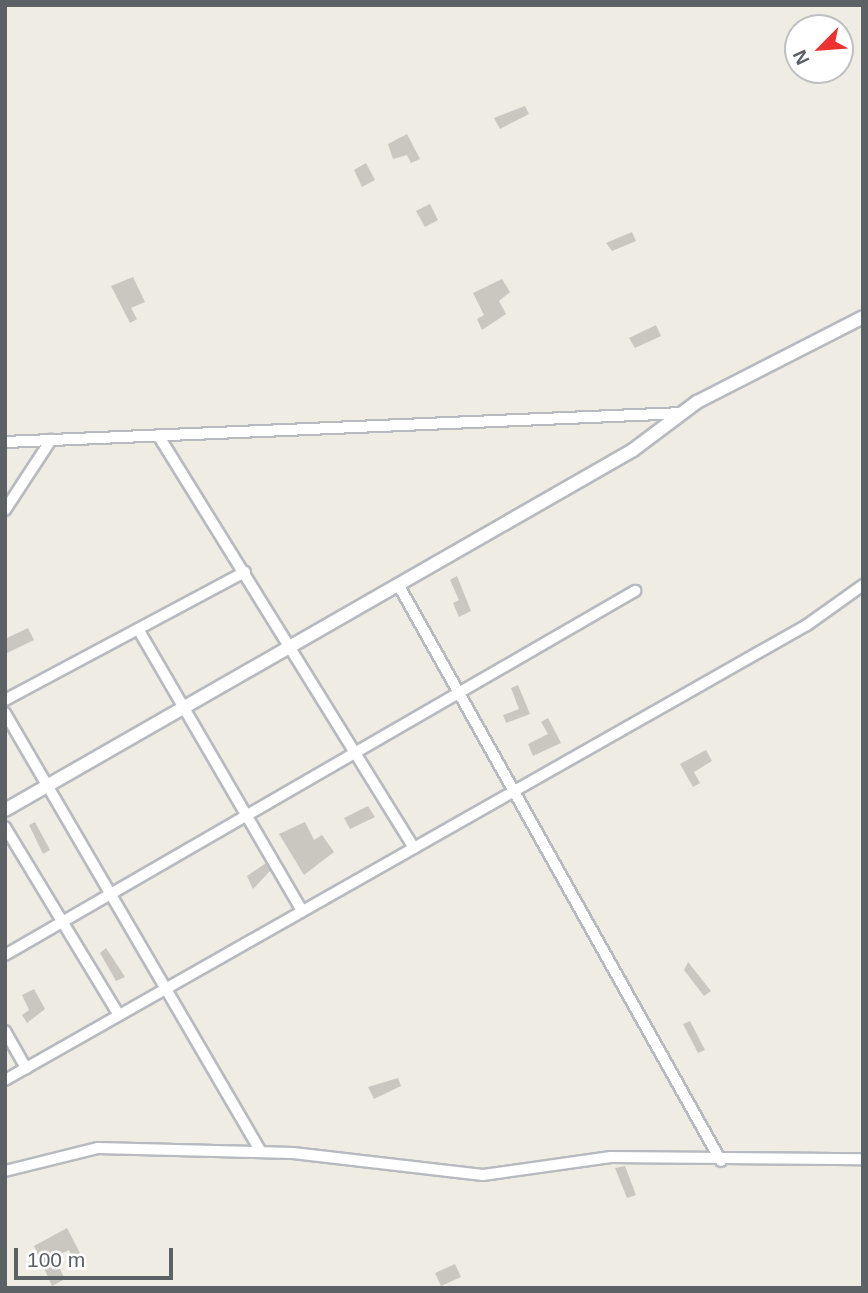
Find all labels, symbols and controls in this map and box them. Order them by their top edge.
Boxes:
north arrow [784,14,854,84]
text: N [789,47,814,68]
scale bar [18,1234,177,1278]
text: 100 m [27,1248,85,1271]

